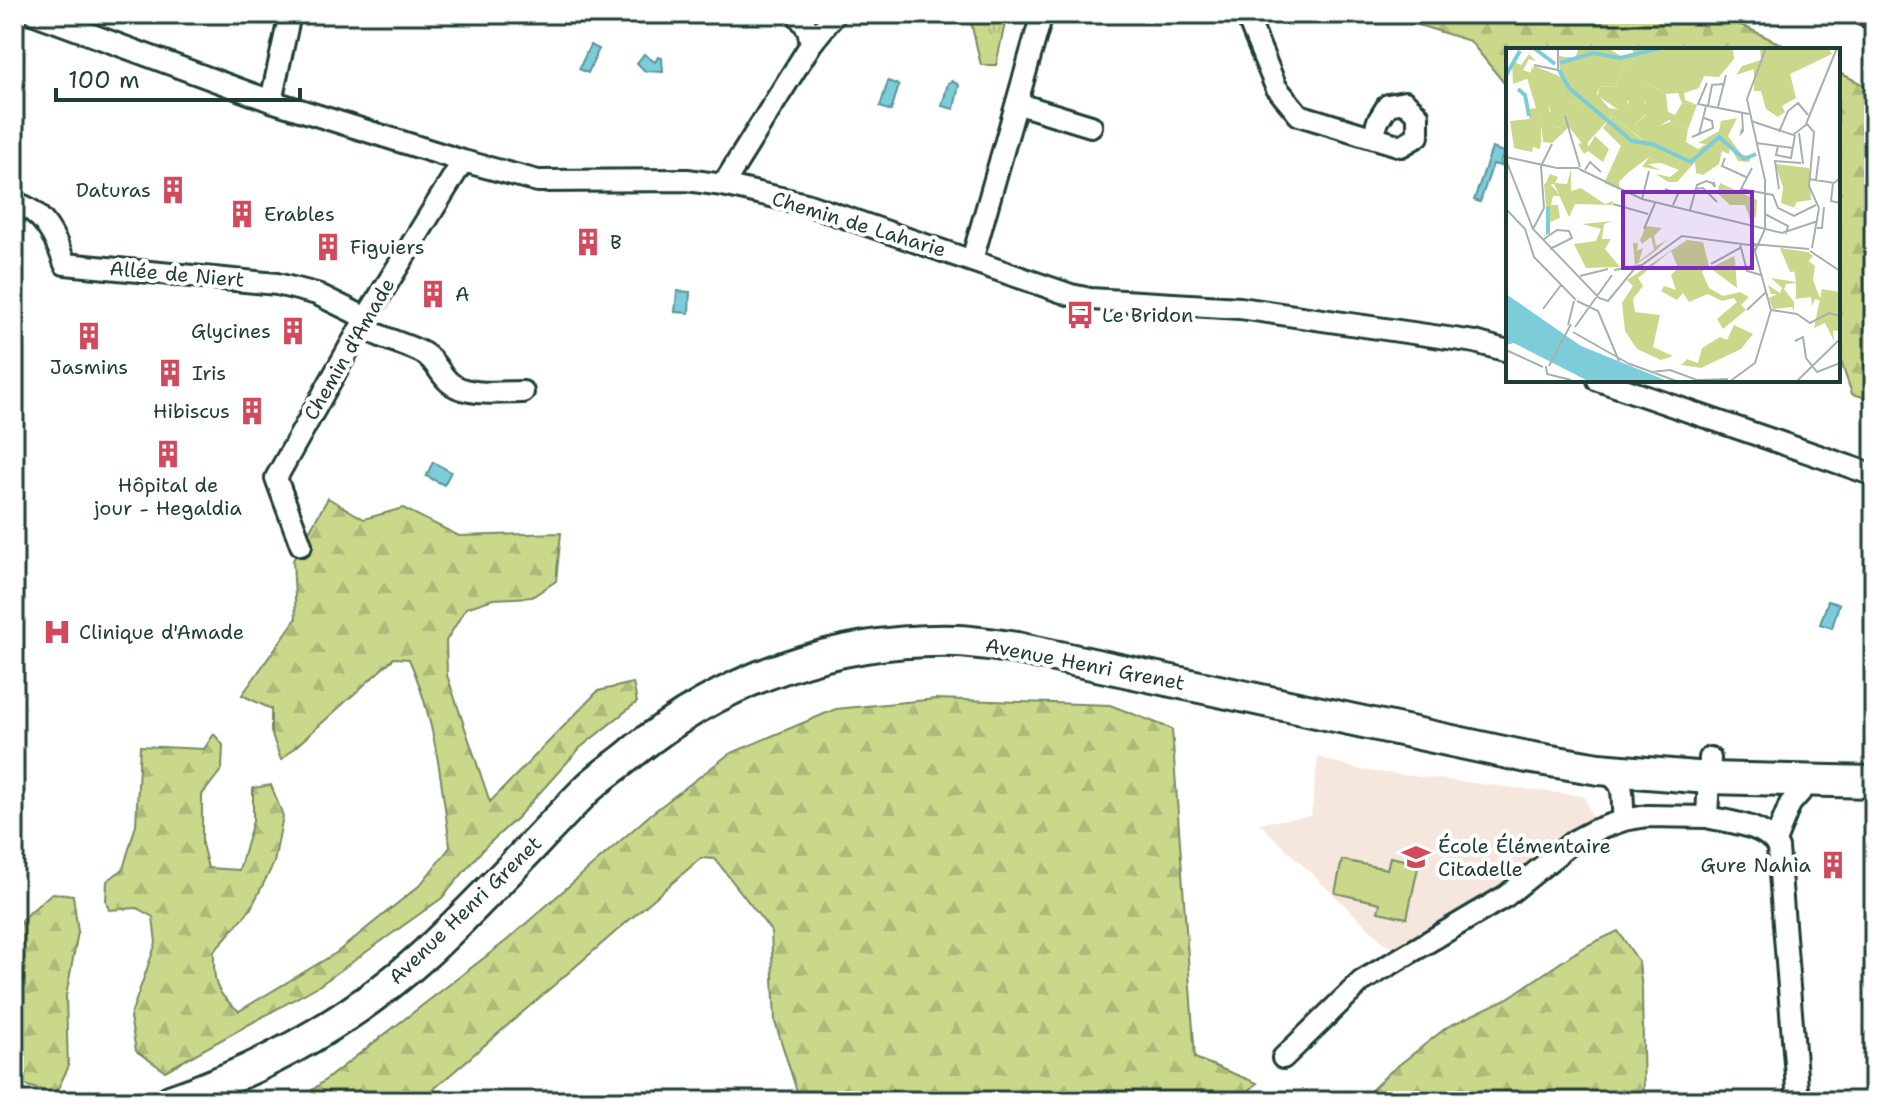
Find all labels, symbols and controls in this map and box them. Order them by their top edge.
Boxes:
inset map [1506,48,1840,382]
scale bar [56,52,300,102]
text: 100 m [68,64,140,96]
building icon: Daturas [158,175,188,205]
place label: Daturas [76,177,151,203]
street label: Chemin de Laharie [769,185,949,263]
building icon: Erables [227,199,257,229]
place label: Erables [264,201,335,227]
building icon: B [573,227,603,257]
place label: B [610,229,622,255]
building icon: Figuiers [313,232,343,262]
place label: Figuiers [350,234,425,260]
street label: Allée de Niert [108,255,246,293]
street label: Chemin d'Amade [298,273,400,425]
building icon: A [418,279,448,309]
place label: A [455,281,470,307]
bus stop icon: Le Bridon [1065,300,1095,330]
place label: Le Bridon [1102,302,1193,328]
building icon: Glycines [278,316,308,346]
place label: Glycines [191,318,271,344]
building icon: Jasmins [74,321,104,351]
place label: Jasmins [50,354,128,380]
building icon: Iris [155,358,185,388]
place label: Iris [192,360,226,386]
building icon: Hibiscus [237,396,267,426]
place label: Hibiscus [153,398,230,424]
building icon: Hôpital de jour - Hegaldia [153,439,183,469]
place label: Hôpital de jour - Hegaldia [93,472,242,521]
hospital icon: Clinique d'Amade [42,617,72,647]
place label: Clinique d'Amade [79,619,244,645]
street label: Avenue Henri Grenet [983,632,1187,696]
street label: Avenue Henri Grenet [383,830,547,990]
place label: École Élémentaire Citadelle [1438,833,1611,882]
school or university icon: École Élémentaire Citadelle [1401,842,1431,872]
building icon: Gure Nahia [1818,850,1848,880]
place label: Gure Nahia [1701,852,1812,878]

